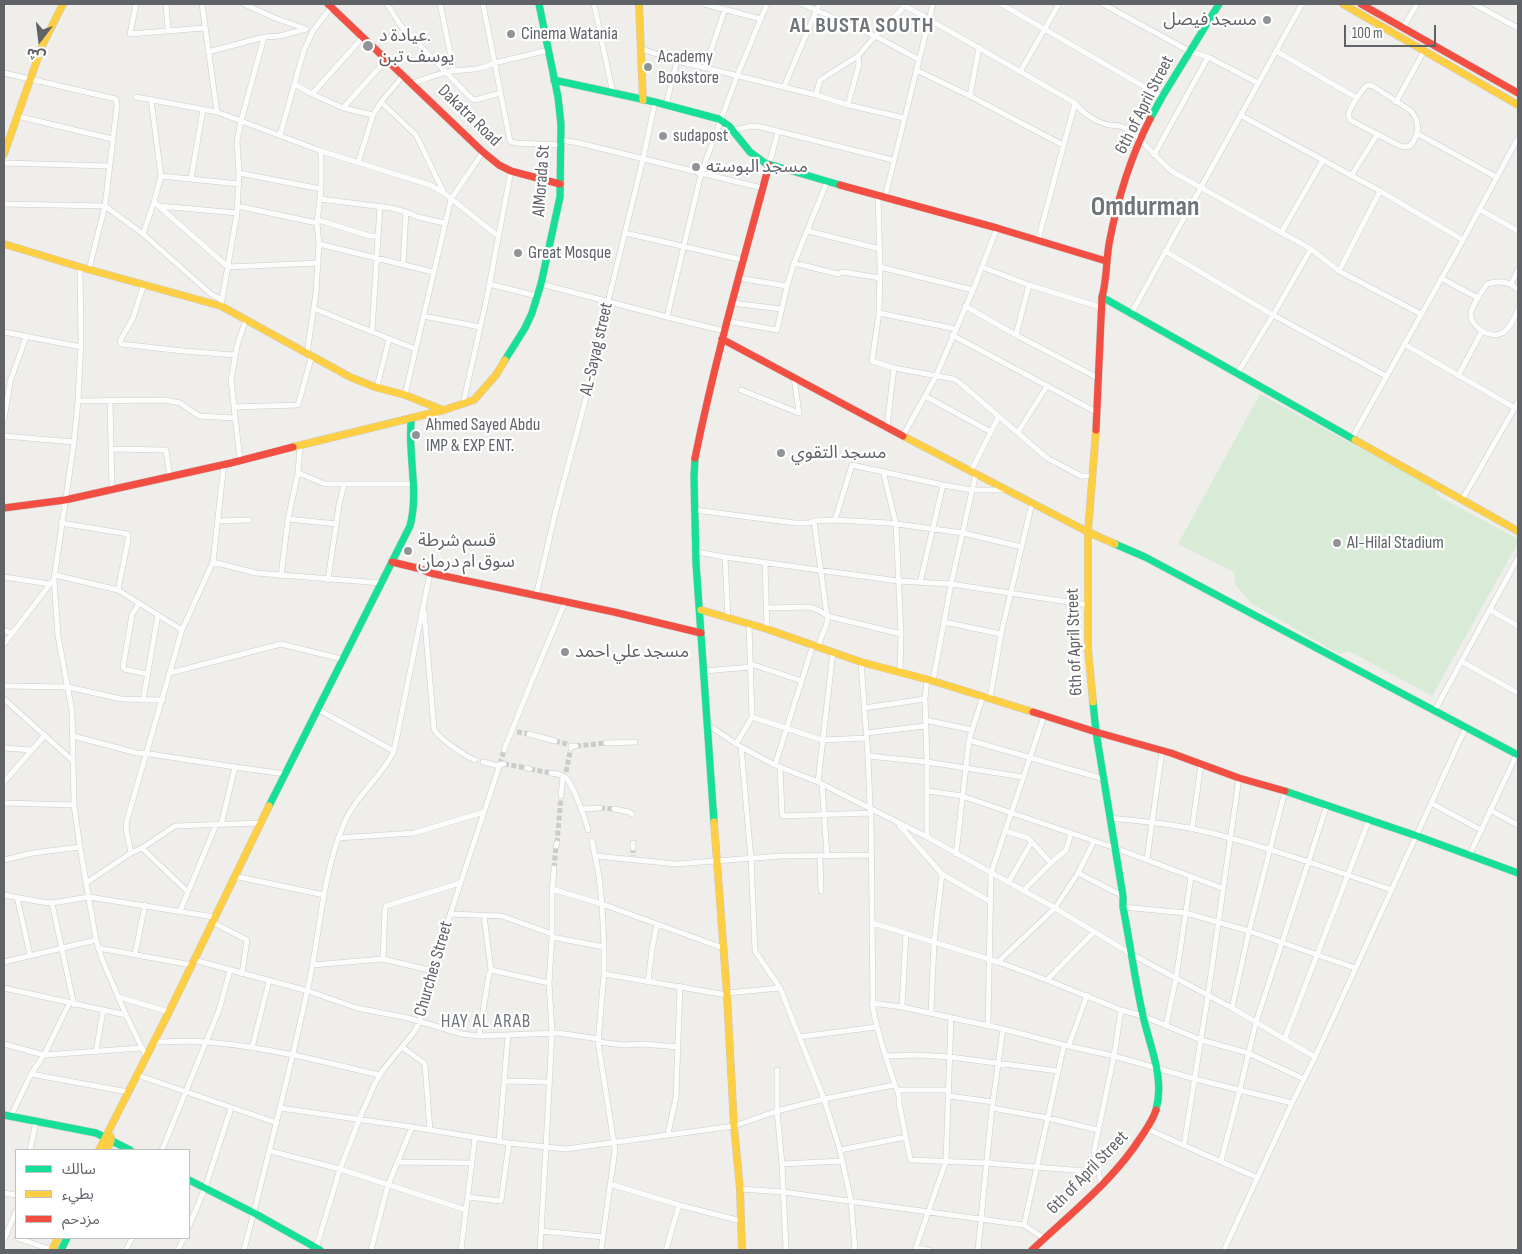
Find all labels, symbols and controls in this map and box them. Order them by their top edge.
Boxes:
place label: مسجد فيصل [1163,9,1257,31]
district label: AL BUSTA SOUTH [788,13,936,39]
marker: مسجد فيصل [1261,14,1273,26]
north arrow [15,15,65,65]
scale bar [1347,15,1440,47]
place label: Cinema Watania [521,23,618,45]
text: 100 m [1352,24,1383,43]
place label: عيادة د. يوسف تبن [379,25,454,68]
marker: Cinema Watania [505,28,517,40]
marker: عيادة د. يوسف تبن [361,39,375,53]
text: ش [25,44,47,66]
place label: Academy Bookstore [658,46,719,88]
street label: 6th of April Street [1111,52,1179,158]
marker: Academy Bookstore [642,61,654,73]
street label: Dakatra Road [433,81,505,151]
place label: sudapost [673,125,728,147]
marker: sudapost [657,130,669,142]
street label: AlMorada St [529,144,555,218]
place label: مسجد البوسته [706,156,808,178]
marker: مسجد البوسته [690,161,702,173]
district label: Omdurman [1091,191,1199,225]
place label: Great Mosque [528,242,611,264]
marker: Great Mosque [512,247,524,259]
street label: AL-Sayag street [576,300,618,398]
place label: Ahmed Sayed Abdu IMP & EXP ENT. [426,414,540,456]
marker: Ahmed Sayed Abdu IMP & EXP ENT. [410,429,422,441]
place label: مسجد التقوي [791,442,886,464]
marker: مسجد التقوي [775,447,787,459]
place label: قسم شرطة سوق ام درمان [418,530,515,572]
place label: Al-Hilal Stadium [1347,532,1444,554]
marker: Al-Hilal Stadium [1331,537,1343,549]
marker: قسم شرطة سوق ام درمان [402,545,414,557]
street label: 6th of April Street [1062,588,1088,696]
place label: مسجد علي احمد [575,641,689,663]
marker: مسجد علي احمد [559,646,571,658]
street label: Churches Street [410,919,458,1019]
district label: HAY AL ARAB [439,1011,533,1033]
street label: 6th of April Street [1043,1127,1133,1219]
legend [15,1149,190,1239]
text: سالك [62,1160,96,1179]
text: بطيء [62,1185,94,1204]
text: مزدحم [62,1210,100,1229]

